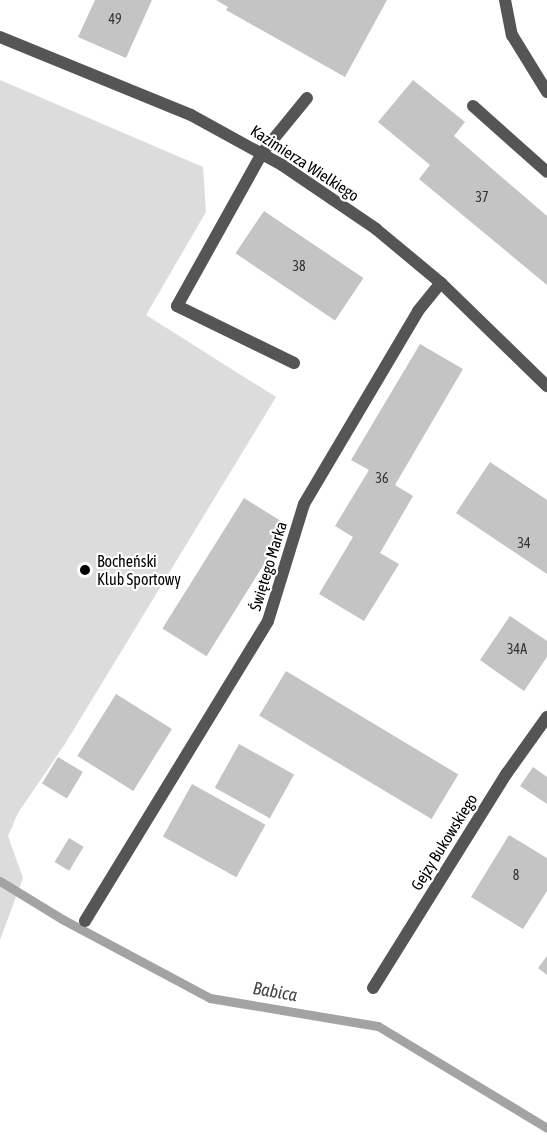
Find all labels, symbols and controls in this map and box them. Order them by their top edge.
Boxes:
house number: 49 [108,11,122,27]
street label: Kazimierza Wielkiego [247,121,363,205]
house number: 37 [475,189,489,205]
house number: 38 [292,258,306,274]
house number: 36 [375,470,389,486]
street label: Świętego Marka [245,519,291,613]
house number: 34 [517,535,531,551]
place label: Bocheński Klub Sportowy [97,551,181,589]
marker: Bocheński Klub Sportowy [78,563,92,577]
house number: 34A [507,641,527,657]
street label: Gejzy Bukowskiego [407,790,481,894]
house number: 8 [513,867,519,883]
water label: Babica [251,977,299,1007]

